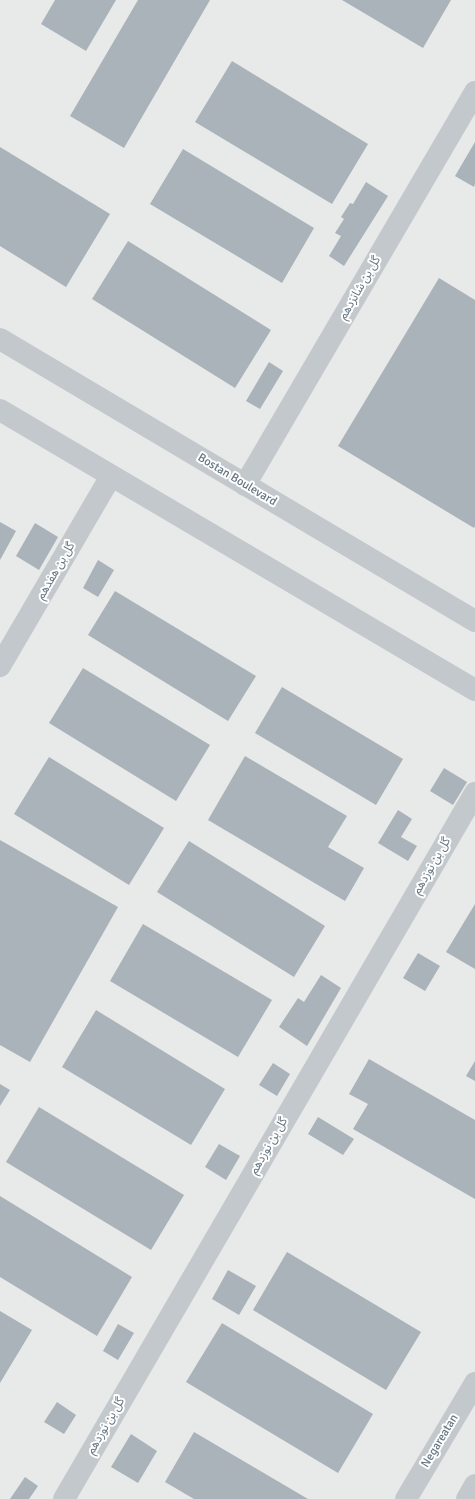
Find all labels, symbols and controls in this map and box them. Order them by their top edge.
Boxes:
street label: گل بن شانزدهم [336,254,384,322]
street label: Bostan Boulevard [195,451,279,509]
street label: گل بن هفدهم [34,540,78,602]
street label: گل بن نوزدهم [410,835,454,897]
street label: گل بن نوزدهم [247,1115,291,1177]
street label: گل بن نوزدهم [84,1395,128,1457]
street label: Negareatan [418,1412,462,1470]

